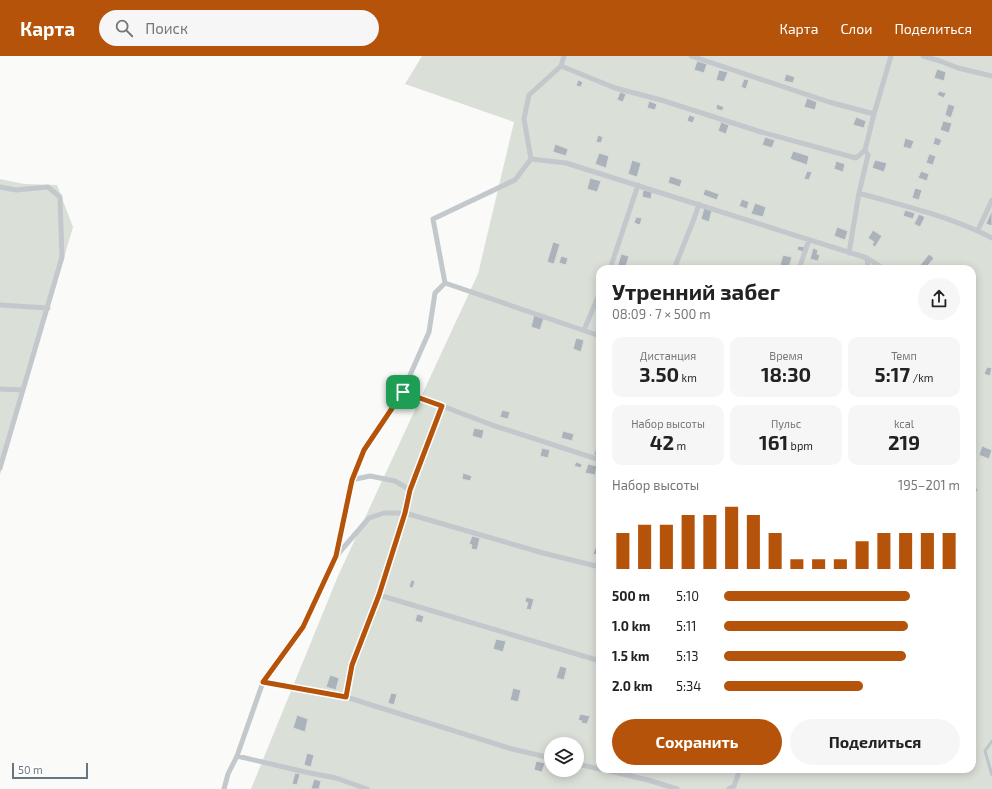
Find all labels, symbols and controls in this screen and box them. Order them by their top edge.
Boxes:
search box [99,10,379,46]
text: Карта [20,17,75,40]
icon: search [113,17,135,39]
text: Поиск [145,19,188,37]
text: Карта [779,20,818,37]
text: Слои [840,20,872,37]
text: Поделиться [894,20,972,37]
text: Утренний забег [612,278,780,304]
button: share [918,278,960,320]
text: 08:09 · 7 × 500 m [612,306,711,322]
text: Дистанция [640,349,696,362]
text: Время [769,349,803,362]
text: Темп [891,349,917,362]
text: 3.50 [639,362,679,386]
text: 18:30 [761,362,811,386]
text: 5:17 [875,362,910,386]
text: km [679,371,697,384]
text: /km [910,371,933,384]
pin [386,375,420,409]
icon: arrive [392,381,414,403]
text: Набор высоты [631,417,705,430]
text: Пульс [771,417,801,430]
text: kcal [894,417,914,430]
text: 42 [650,430,674,454]
text: 161 [759,430,788,454]
text: 219 [888,430,920,454]
text: m [674,439,686,452]
text: bpm [788,439,813,452]
text: Набор высоты [612,477,699,493]
text: 195–201 m [898,477,960,493]
text: 500 m [612,588,650,604]
text: 5:10 [676,588,699,604]
text: 1.0 km [612,618,651,634]
text: 5:11 [676,618,696,634]
text: 1.5 km [612,648,650,664]
text: 5:13 [676,648,698,664]
text: 2.0 km [612,678,652,694]
text: 5:34 [676,678,701,694]
button: Сохранить [612,719,782,765]
button: Поделиться [790,719,960,765]
map controls [544,737,584,777]
button: layers [544,737,584,777]
scale bar [12,761,88,780]
text: 50 m [18,763,43,776]

